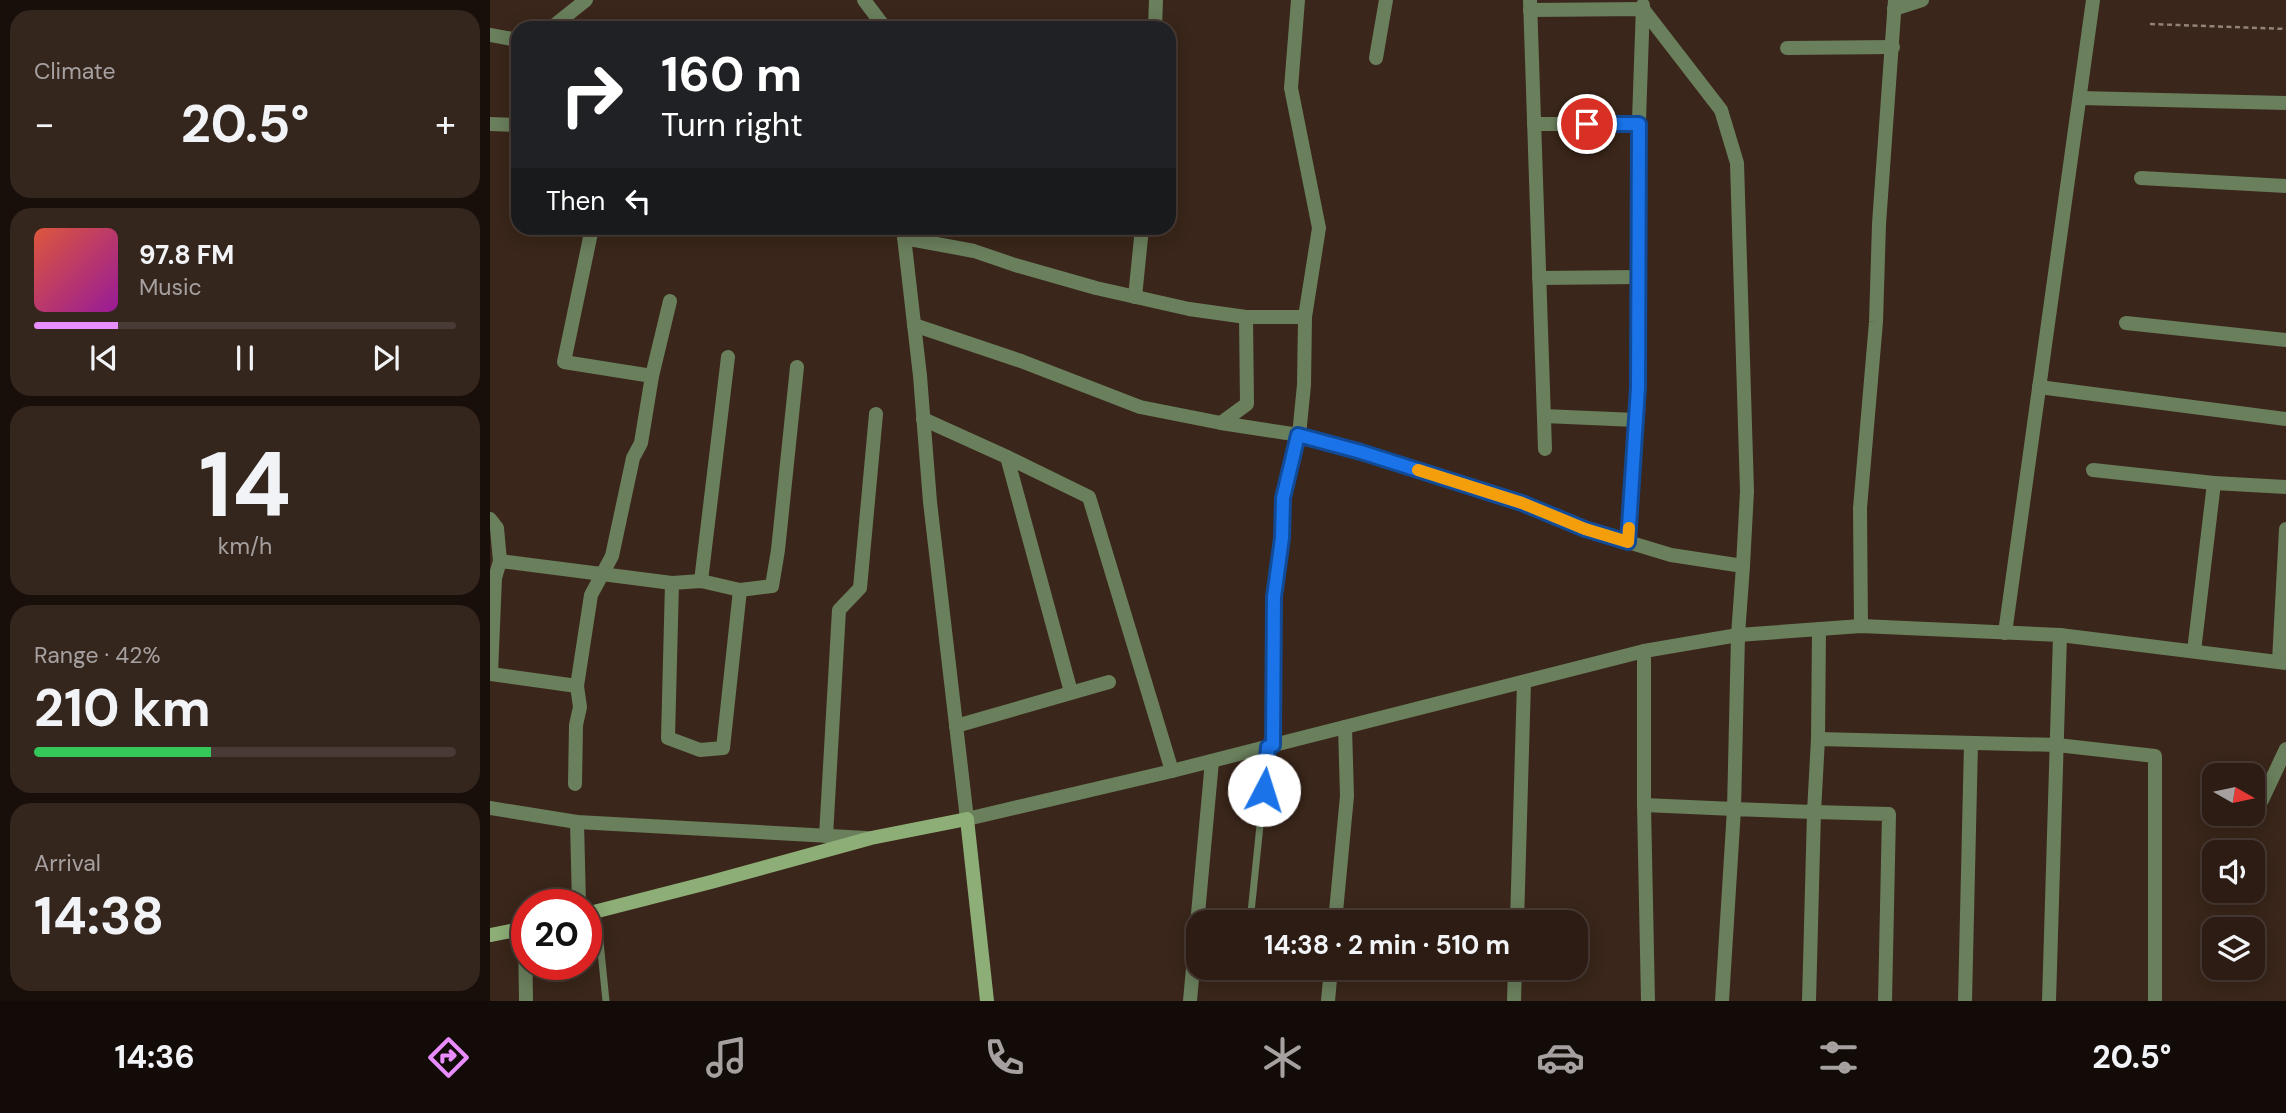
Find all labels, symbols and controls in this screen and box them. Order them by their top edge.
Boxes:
text: 160 m [661,42,802,106]
icon: right [546,49,637,140]
text: Climate [34,56,116,86]
text: 20.5° [181,90,309,158]
pin [1557,94,1617,154]
text: − [34,99,55,149]
text: + [435,99,456,149]
text: Turn right [661,104,803,146]
icon: arrive [1568,105,1606,143]
icon: left [619,182,657,220]
text: Then [546,184,605,218]
text: 97.8 FM [139,238,234,272]
text: Music [139,272,202,302]
icon: previous [85,339,123,377]
icon: pause [226,339,264,377]
icon: next [367,339,405,377]
text: 14 [199,426,291,544]
text: km/h [218,531,272,561]
text: Range · 42% [34,640,161,670]
text: 210 km [34,674,211,742]
position arrow [1227,753,1301,827]
north arrow [2202,763,2264,826]
map controls [2202,763,2265,980]
button: sound [2202,840,2265,903]
text: Arrival [34,848,101,878]
text: 14:38 [34,882,164,950]
speed limit sign: 20 [511,889,602,980]
button: layers [2202,917,2265,980]
text: 14:38 · 2 min · 510 m [1264,928,1510,962]
icon: directions [424,1033,473,1082]
icon: music [702,1033,751,1082]
icon: phone [980,1033,1029,1082]
icon: climate [1258,1033,1307,1082]
icon: car [1536,1033,1585,1082]
icon: filters [1814,1033,1863,1082]
text: 14:36 [115,1036,195,1078]
text: 20.5° [2092,1036,2171,1078]

